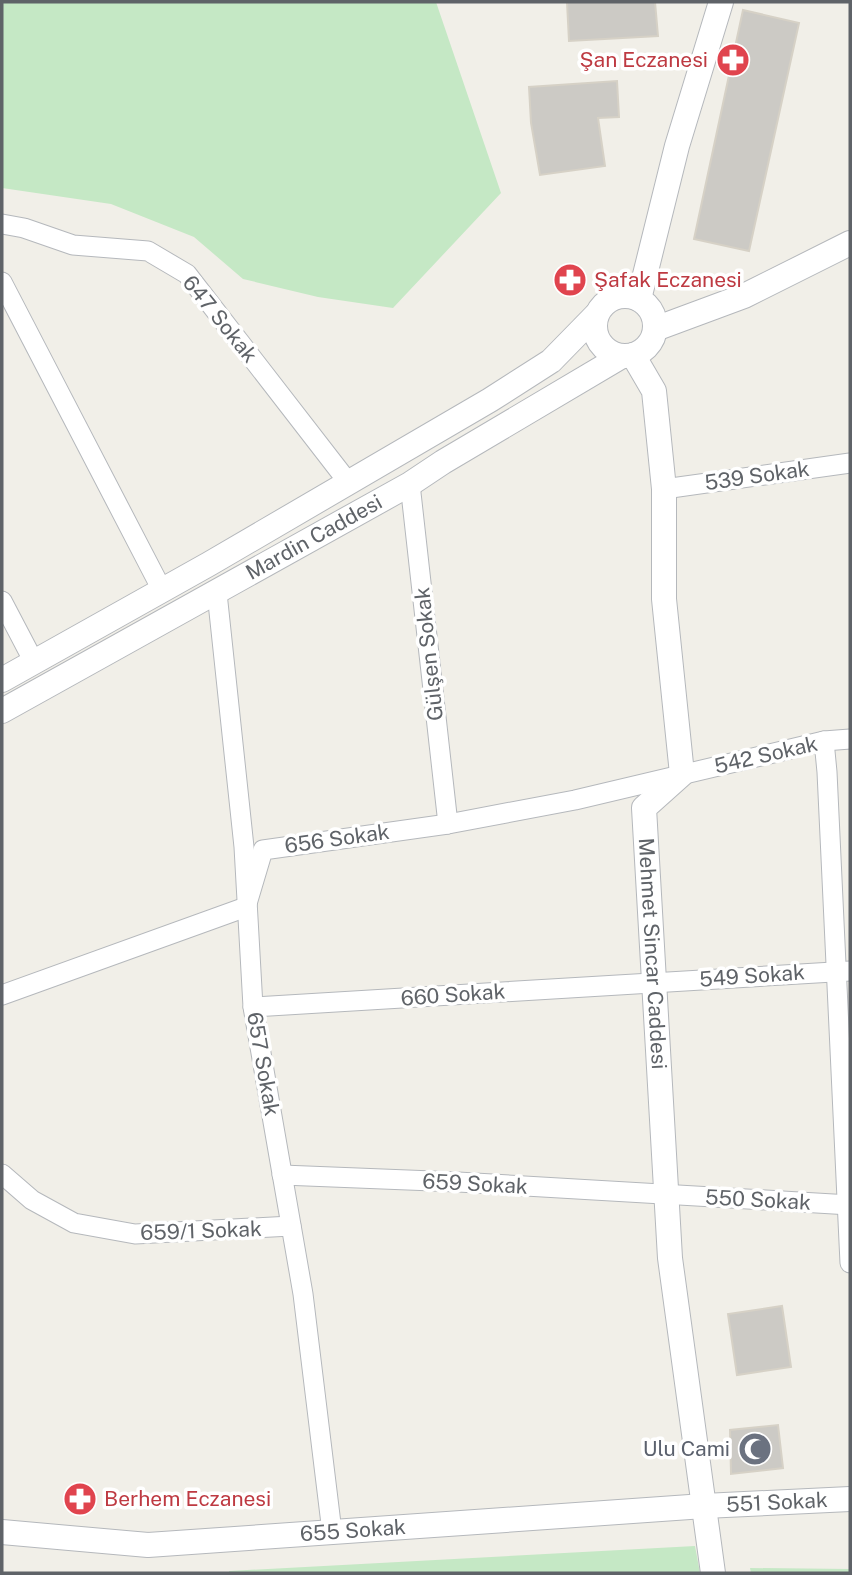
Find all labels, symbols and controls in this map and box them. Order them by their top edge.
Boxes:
pharmacy icon: Şan Eczanesi [714,41,752,79]
place label: Şan Eczanesi [580,47,708,72]
pharmacy icon: Şafak Eczanesi [551,261,589,299]
place label: Şafak Eczanesi [594,267,742,292]
street label: 647 Sokak [178,270,263,367]
street label: 539 Sokak [703,456,811,495]
street label: Mardin Caddesi [241,489,386,585]
street label: Gülşen Sokak [409,586,448,722]
street label: 542 Sokak [712,730,820,779]
street label: 656 Sokak [283,819,391,858]
street label: Mehmet Sincar Caddesi [634,837,672,1070]
street label: 549 Sokak [698,959,806,992]
street label: 660 Sokak [400,978,506,1011]
street label: 657 Sokak [242,1010,285,1118]
street label: 659 Sokak [422,1168,529,1199]
street label: 550 Sokak [705,1184,812,1215]
street label: 659/1 Sokak [140,1216,262,1245]
mosque icon: Ulu Cami [736,1430,774,1468]
place label: Ulu Cami [643,1436,730,1461]
pharmacy icon: Berhem Eczanesi [61,1480,99,1518]
place label: Berhem Eczanesi [104,1486,271,1511]
street label: 551 Sokak [726,1487,828,1517]
street label: 655 Sokak [299,1514,407,1546]

